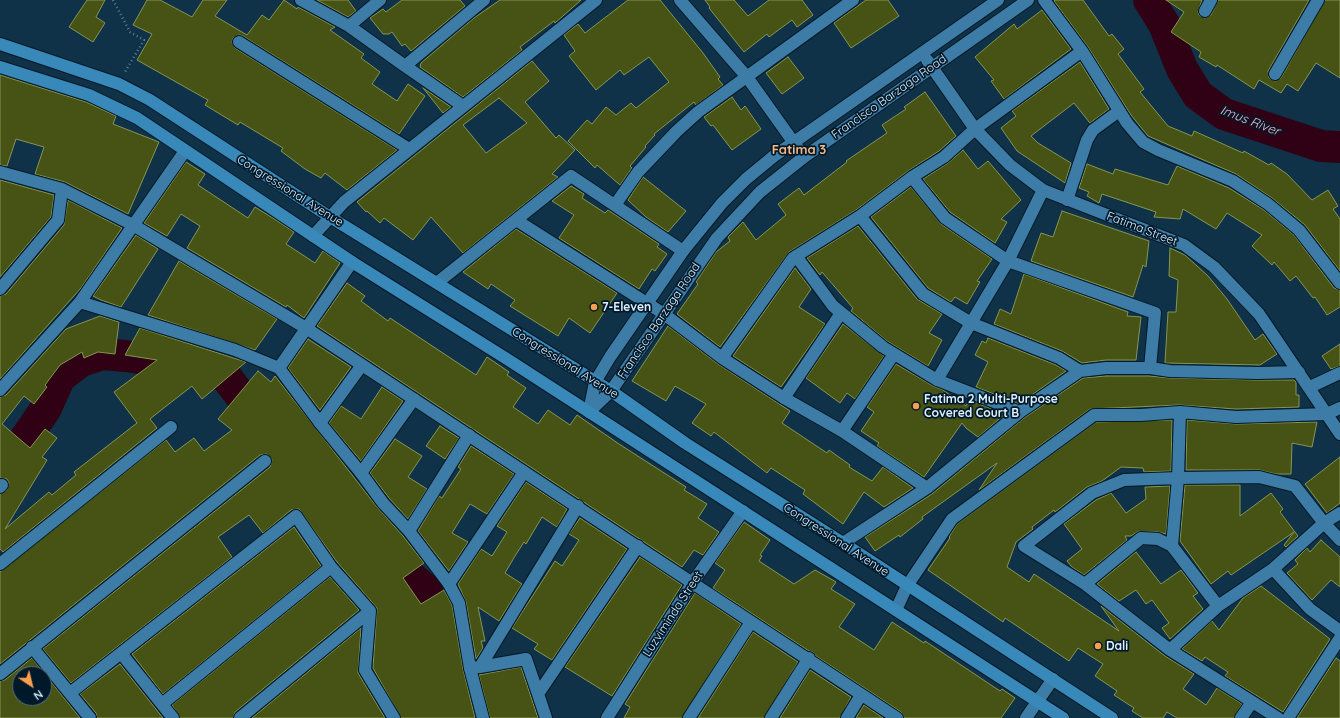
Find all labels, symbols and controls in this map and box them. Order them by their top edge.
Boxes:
street label: Francisco Barzaga Road [829,52,949,142]
water label: Imus River [1218,102,1282,140]
district label: Fatima 3 [772,142,826,158]
street label: Congressional Avenue [234,152,346,230]
street label: Fatima Street [1105,209,1179,249]
street label: Francisco Barzaga Road [615,260,703,382]
place label: 7-Eleven [602,300,651,314]
marker: 7-Eleven [589,302,599,312]
street label: Congressional Avenue [509,324,621,402]
place label: Fatima 2 Multi-Purpose Covered Court B [924,392,1058,420]
marker: Fatima 2 Multi-Purpose Covered Court B [911,401,921,411]
street label: Congressional Avenue [781,500,891,580]
street label: Luzviminda Street [640,569,706,659]
place label: Dali [1106,639,1128,653]
marker: Dali [1093,641,1103,651]
north arrow [12,666,52,706]
text: N [31,687,46,703]

